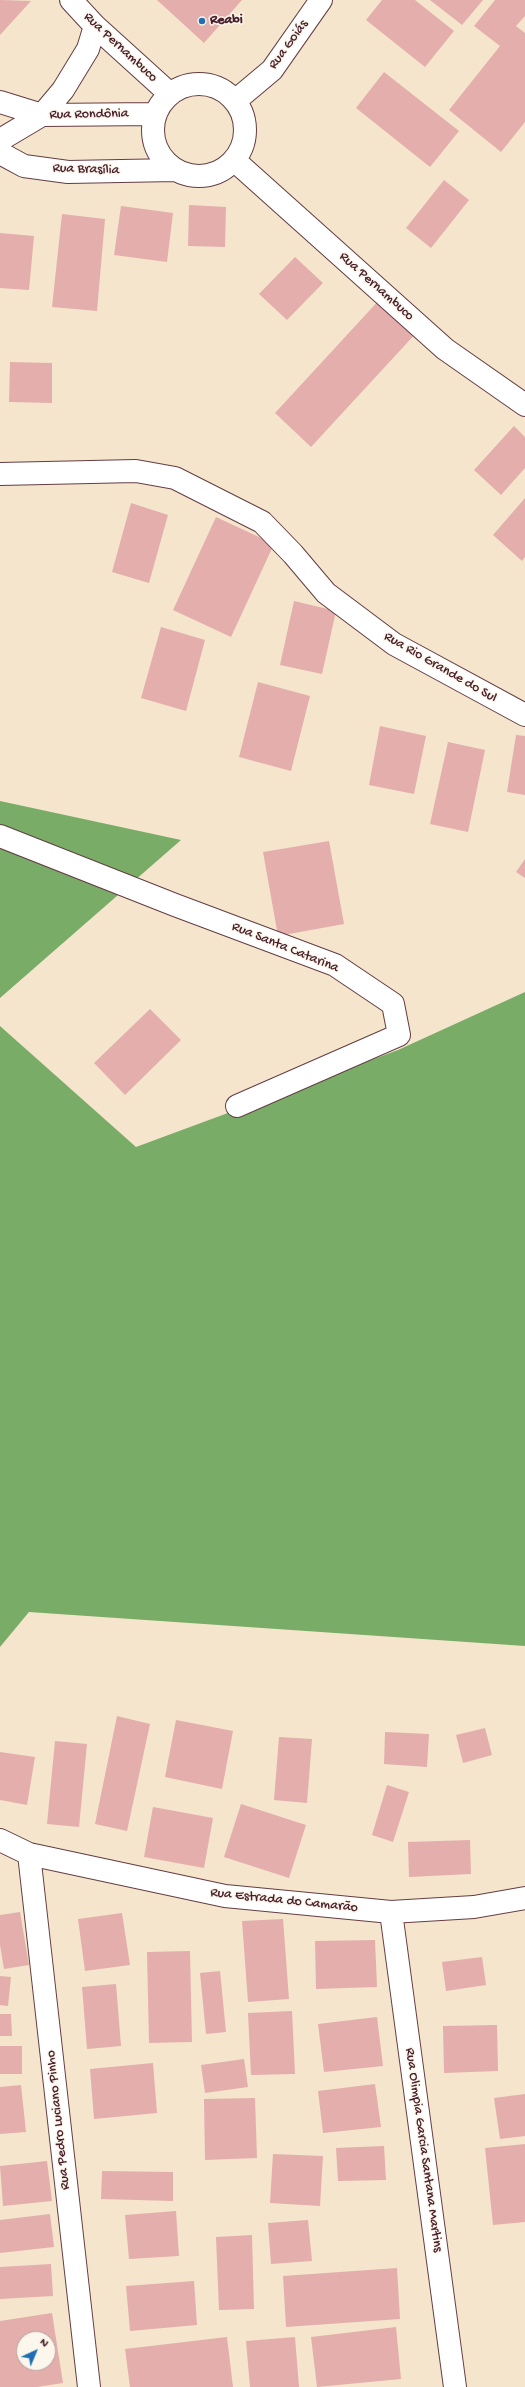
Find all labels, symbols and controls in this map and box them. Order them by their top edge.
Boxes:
street label: Rua Pernambuco [79,9,161,87]
place label: Reabi [210,13,243,29]
marker: Reabi [197,16,207,26]
street label: Rua Goiás [265,17,313,73]
street label: Rua Rondônia [49,106,129,124]
street label: Rua Brasília [52,160,120,180]
street label: Rua Pernambuco [335,249,417,325]
street label: Rua Rio Grande do Sul [380,629,500,707]
street label: Rua Santa Catarina [229,919,341,977]
street label: Rua Estrada do Camarão [209,1885,359,1917]
street label: Rua Olimpia Garcia Santana Martins [400,2047,446,2253]
street label: Rua Pedro Luciano Pinho [43,2049,75,2191]
north arrow [16,2331,56,2371]
text: N [37,2336,50,2350]

